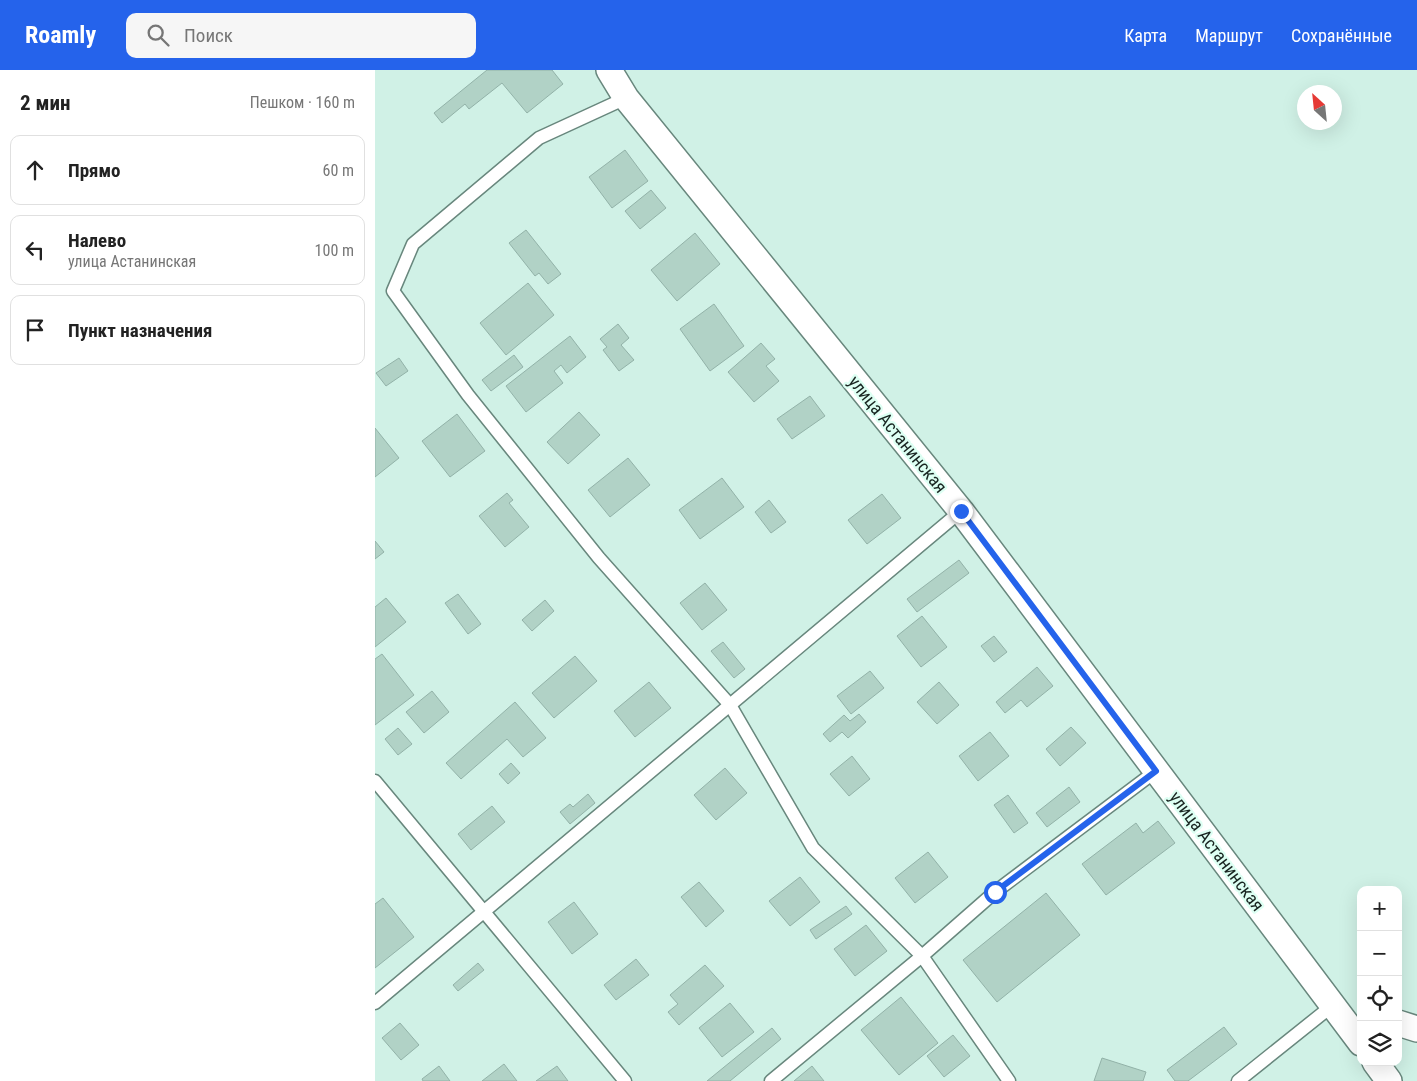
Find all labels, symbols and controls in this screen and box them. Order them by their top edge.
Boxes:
search box [126,13,476,58]
text: Roamly [25,21,96,49]
icon: search [144,21,172,49]
text: Поиск [184,24,233,47]
text: Карта [1124,25,1167,46]
text: Маршрут [1195,25,1263,46]
text: Сохранённые [1291,25,1392,46]
north arrow [1297,85,1342,130]
text: 2 мин [20,91,70,115]
text: Пешком · 160 m [250,93,355,112]
icon: ahead [21,156,49,184]
text: Прямо [68,159,121,182]
text: 60 m [322,161,354,180]
text: Налево [68,229,126,252]
icon: left [21,236,49,264]
text: 100 m [315,241,354,260]
text: улица Астанинская [68,252,196,271]
icon: arrive [21,316,49,344]
text: Пункт назначения [68,319,212,342]
street label: улица Астанинская [844,371,952,497]
route end [950,500,973,523]
street label: улица Астанинская [1165,787,1269,915]
route start [984,881,1007,904]
map controls [1357,886,1402,1066]
button: + [1357,886,1402,931]
button: − [1357,931,1402,976]
button: locate [1357,976,1402,1021]
button: layers [1357,1021,1402,1066]

